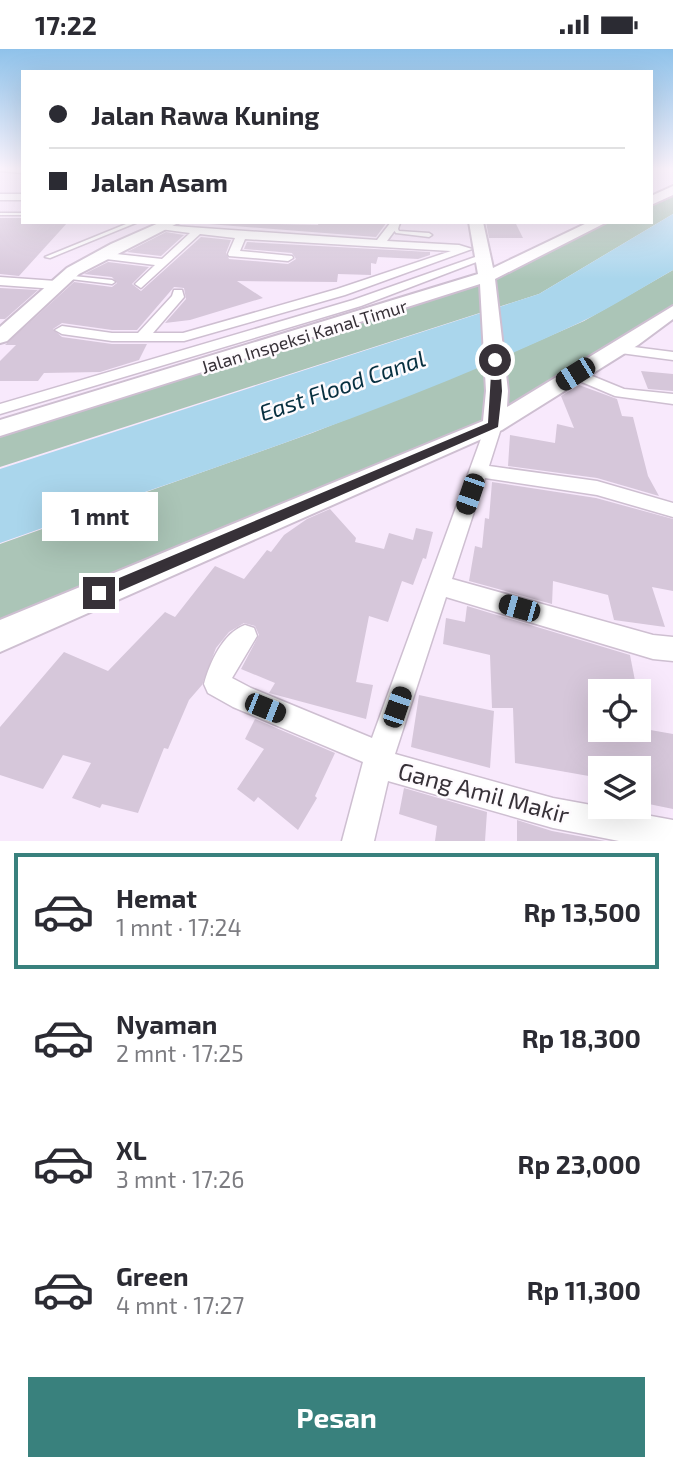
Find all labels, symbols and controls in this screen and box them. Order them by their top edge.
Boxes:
text: 17:22 [35,9,97,40]
text: Jalan Rawa Kuning [91,99,319,130]
text: Jalan Asam [91,166,228,197]
street label: Jalan Inspeksi Kanal Timur [198,294,410,378]
water label: East Flood Canal [255,343,429,427]
route start [479,344,511,376]
car [552,354,599,394]
car [454,471,487,517]
callout: 1 mnt [41,491,157,540]
text: 1 mnt [71,502,129,530]
route end [83,577,115,609]
car [496,592,543,624]
map controls [588,679,651,819]
button: locate [588,679,651,742]
car [381,684,414,730]
car [242,690,289,726]
street label: Gang Amil Makir [395,755,573,829]
button: layers [588,756,651,819]
icon: car [32,880,95,943]
text: Hemat [116,882,197,913]
text: Rp 13,500 [524,896,641,927]
text: 1 mnt · 17:24 [116,913,242,941]
icon: car [32,1006,95,1069]
text: Nyaman [116,1008,217,1039]
text: Rp 18,300 [522,1022,641,1053]
text: 2 mnt · 17:25 [116,1039,244,1067]
icon: car [32,1132,95,1195]
text: XL [116,1134,147,1165]
text: Rp 23,000 [518,1148,641,1179]
text: 3 mnt · 17:26 [116,1165,244,1193]
icon: car [32,1258,95,1321]
text: Green [116,1260,189,1291]
text: Rp 11,300 [527,1274,641,1305]
text: 4 mnt · 17:27 [116,1291,244,1319]
button: Pesan [28,1377,645,1457]

